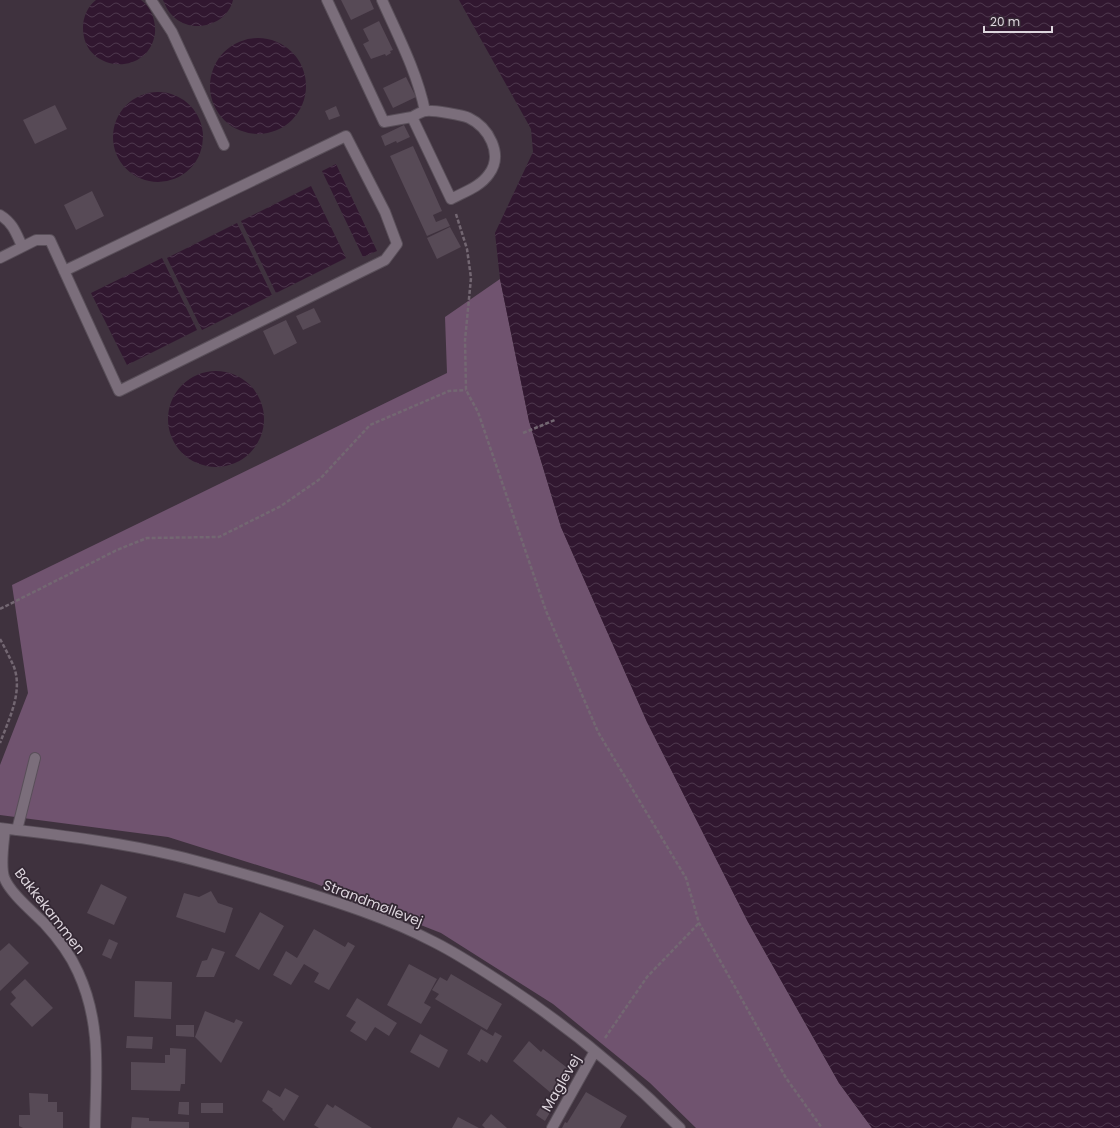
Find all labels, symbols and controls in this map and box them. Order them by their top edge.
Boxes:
scale bar [984,8,1052,34]
text: 20 m [990,13,1020,30]
street label: Bakkekammen [10,864,90,958]
street label: Strandmøllevej [320,875,426,931]
street label: Maglevej [537,1051,585,1115]

